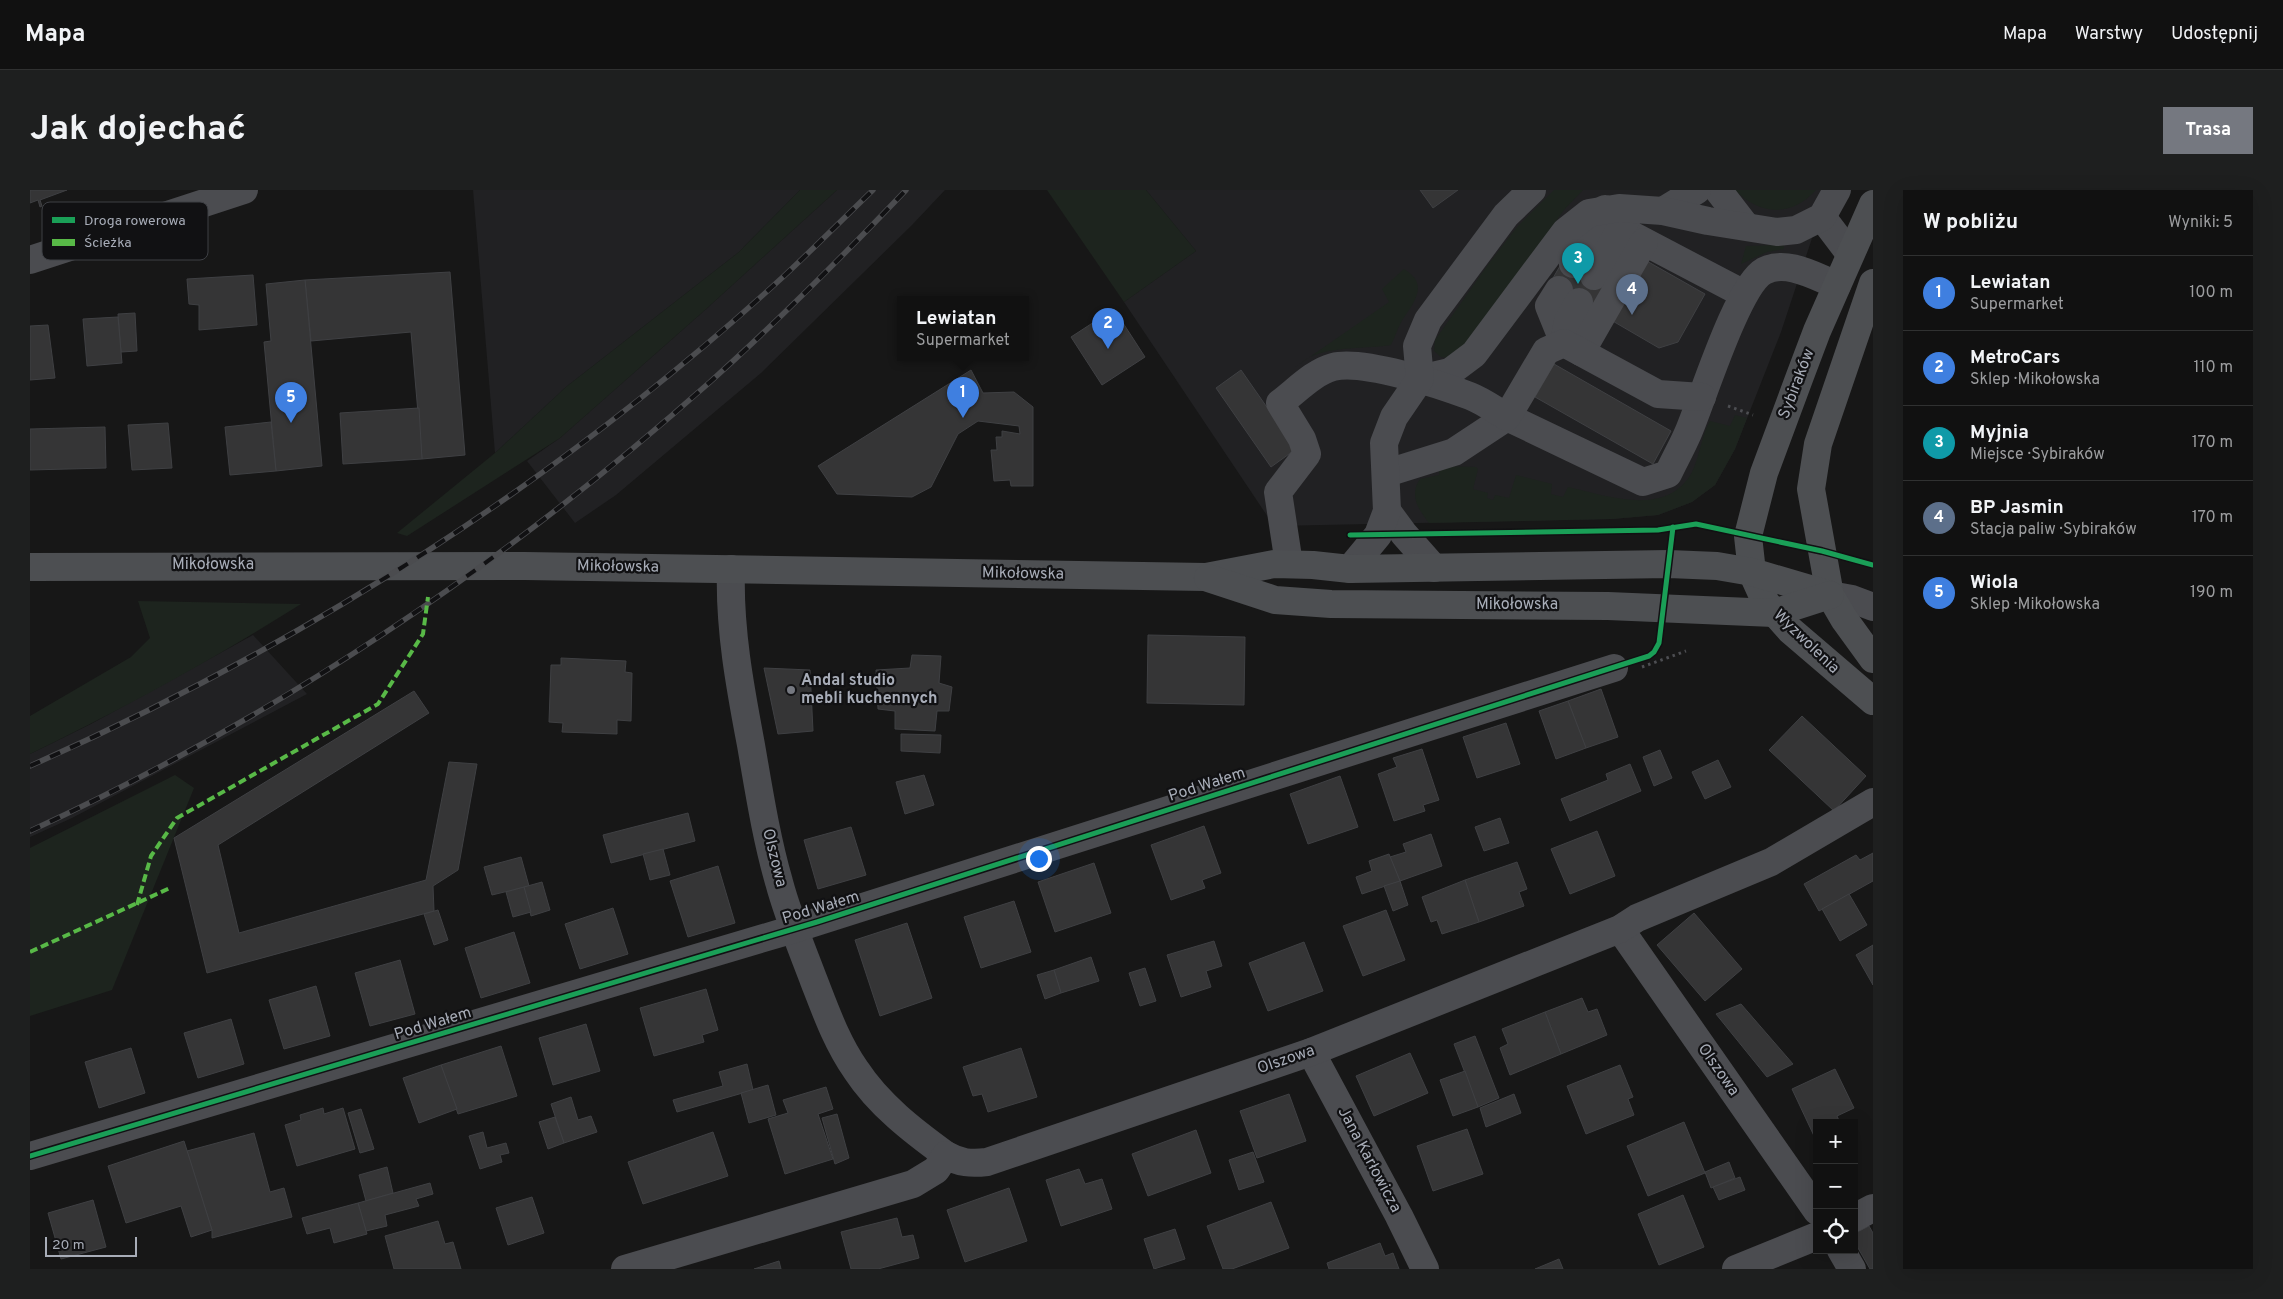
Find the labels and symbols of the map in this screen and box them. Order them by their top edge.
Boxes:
legend [42,202,208,260]
text: Droga rowerowa [84,213,186,230]
text: Ścieżka [84,234,132,252]
pin: 3 [1562,243,1594,284]
pin: 4 [1616,274,1648,315]
pin: 2 [1092,308,1124,349]
street label: Sybiraków [1774,346,1820,422]
pin: 1 [947,377,979,418]
pin: 5 [275,382,307,423]
street label: Mikołowska [172,555,254,575]
street label: Mikołowska [577,556,659,578]
street label: Mikołowska [982,563,1064,585]
street label: Mikołowska [1476,595,1558,615]
street label: Wyzwolenia [1769,606,1843,678]
place label: Andal studio mebli kuchennych [801,671,938,709]
marker: Andal studio mebli kuchennych [785,684,797,696]
street label: Pod Wałem [1166,763,1248,807]
street label: Olszowa [757,827,791,889]
your location [1026,846,1052,872]
street label: Pod Wałem [780,887,862,929]
street label: Pod Wałem [392,1003,474,1045]
street label: Olszowa [1693,1040,1743,1100]
street label: Olszowa [1255,1041,1317,1079]
street label: Jana Karłowicza [1333,1104,1405,1216]
scale bar [45,1234,138,1257]

